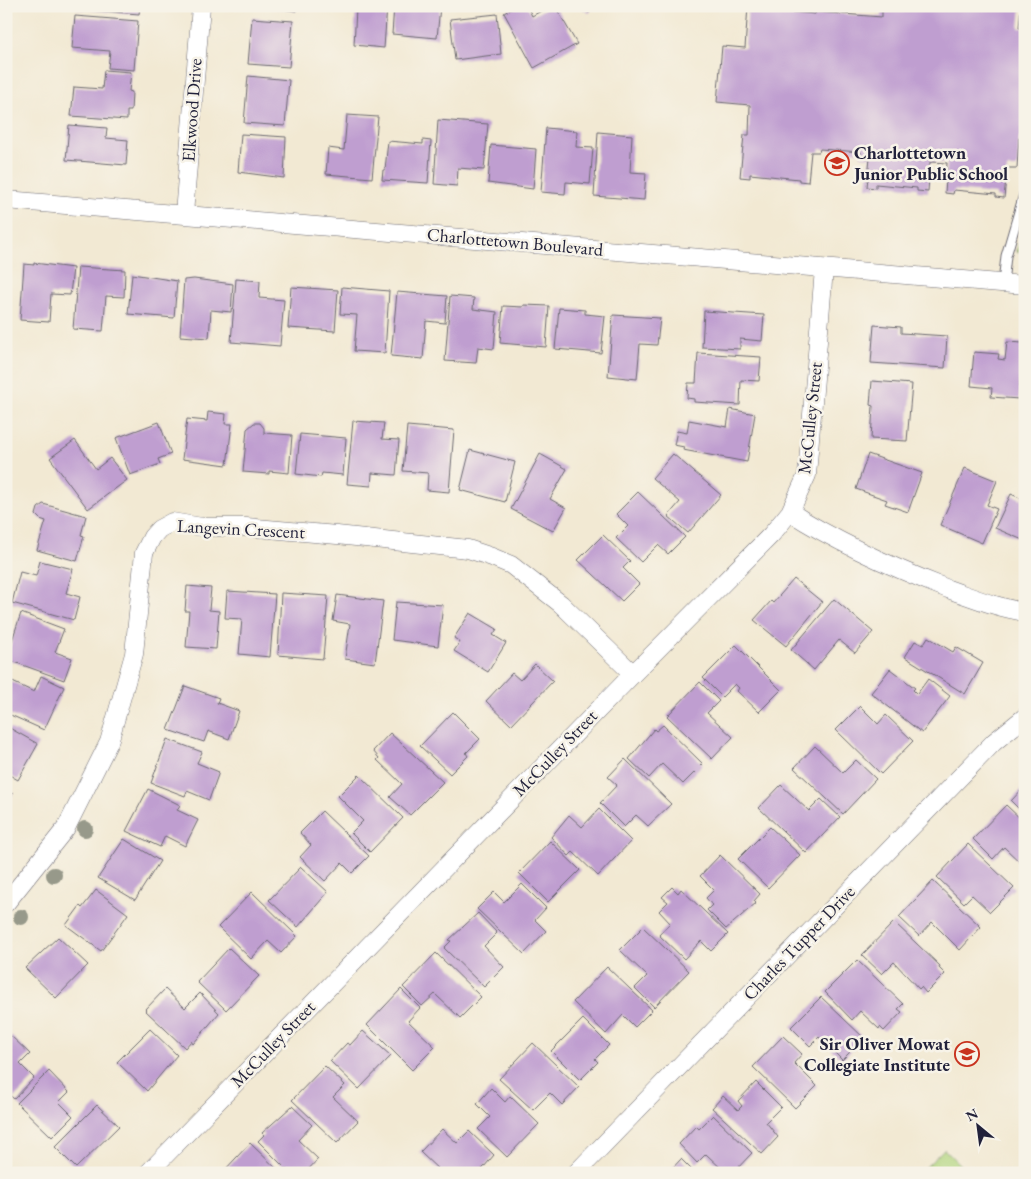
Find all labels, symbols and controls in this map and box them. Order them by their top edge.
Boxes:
street label: Elkwood Drive [176,57,207,163]
place label: Charlottetown Junior Public School [852,141,1008,185]
school or university icon: Charlottetown Junior Public School [824,150,850,176]
street label: Charlottetown Boulevard [426,222,605,261]
street label: McCulley Street [792,361,827,475]
street label: Langevin Crescent [176,514,306,543]
street label: McCulley Street [507,704,602,801]
street label: Charles Tupper Drive [738,880,859,1005]
street label: McCulley Street [225,995,320,1092]
place label: Sir Oliver Mowat Collegiate Institute [804,1032,950,1076]
school or university icon: Sir Oliver Mowat Collegiate Institute [954,1041,980,1067]
north arrow [954,1102,1004,1152]
text: N [962,1104,982,1125]

